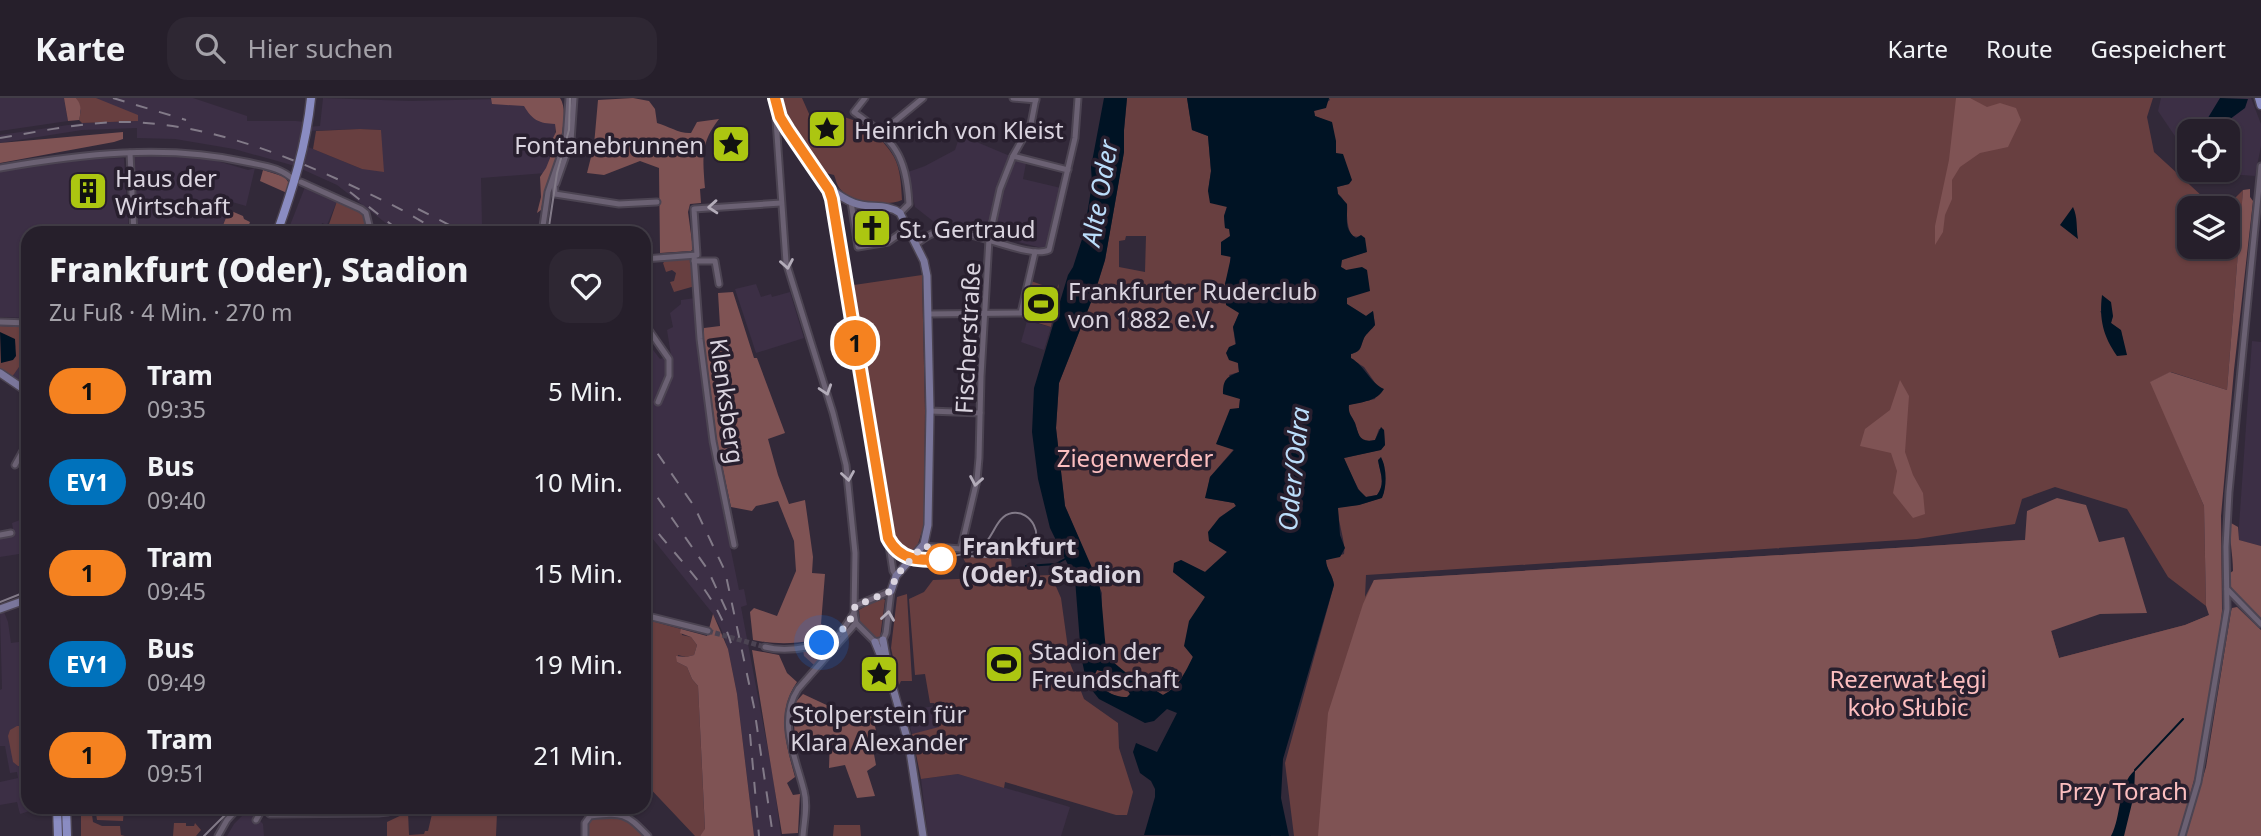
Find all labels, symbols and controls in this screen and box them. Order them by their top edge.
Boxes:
search box [167,17,657,80]
text: Karte [35,26,125,71]
icon: search [191,29,229,67]
text: Hier suchen [247,30,393,66]
text: Karte [1888,32,1948,65]
text: Route [1986,32,2053,65]
text: Gespeichert [2091,32,2226,65]
place icon: Heinrich von Kleist [806,108,848,150]
place label: Heinrich von Kleist [854,113,1064,146]
map controls [2177,119,2240,259]
button: locate [2177,119,2240,182]
place icon: Fontanebrunnen [710,123,752,165]
place label: Fontanebrunnen [514,128,704,161]
water label: Alte Oder [1072,136,1126,251]
place label: Haus der Wirtschaft [115,161,231,222]
building icon: Haus der Wirtschaft [67,170,109,212]
button: layers [2177,196,2240,259]
one-way arrow [708,200,719,215]
church icon: St. Gertraud [851,207,893,249]
place label: St. Gertraud [899,212,1036,245]
text: Frankfurt (Oder), Stadion [49,247,469,292]
button: heart [549,249,623,323]
one-way arrow [779,258,794,270]
street label: Fischerstraße [947,261,987,415]
place label: Frankfurter Ruderclub von 1882 e.V. [1068,274,1317,335]
sports icon: Frankfurter Ruderclub von 1882 e.V. [1020,283,1062,325]
text: Zu Fuß · 4 Min. · 270 m [49,296,293,328]
line badge: 1 [832,320,878,366]
text: 1 [848,326,862,359]
street label: Klenksberg [703,336,753,466]
text: Tram [147,357,213,393]
text: 5 Min. [548,373,623,409]
text: 1 [81,374,94,407]
one-way arrow [817,383,832,395]
text: 09:35 [147,393,206,425]
water label: Oder/Odra [1269,405,1317,533]
park label: Ziegenwerder [1057,441,1213,474]
text: Bus [147,448,194,484]
text: 10 Min. [533,464,623,500]
text: EV1 [66,465,109,498]
one-way arrow [840,470,855,482]
one-way arrow [969,475,984,487]
text: 09:40 [147,484,206,516]
place label: Frankfurt (Oder), Stadion [962,529,1142,590]
text: Tram [147,539,213,575]
marker: Frankfurt (Oder), Stadion [926,544,956,574]
text: 15 Min. [533,555,623,591]
text: 1 [81,556,94,589]
text: 09:45 [147,575,206,607]
one-way arrow [881,610,896,622]
your location [804,625,839,660]
text: Bus [147,630,194,666]
place label: Stadion der Freundschaft [1031,634,1179,695]
sports icon: Stadion der Freundschaft [983,643,1025,685]
text: 19 Min. [533,646,623,682]
text: EV1 [66,647,109,680]
place icon: Stolperstein für Klara Alexander [858,653,900,695]
park label: Rezerwat Łęgi koło Słubic [1829,662,1987,723]
text: 09:49 [147,666,206,698]
place label: Stolperstein für Klara Alexander [790,697,968,758]
text: Tram [147,721,213,757]
text: 21 Min. [533,737,623,773]
text: 1 [81,738,94,771]
text: 09:51 [147,757,206,789]
park label: Przy Torach [2058,774,2188,807]

